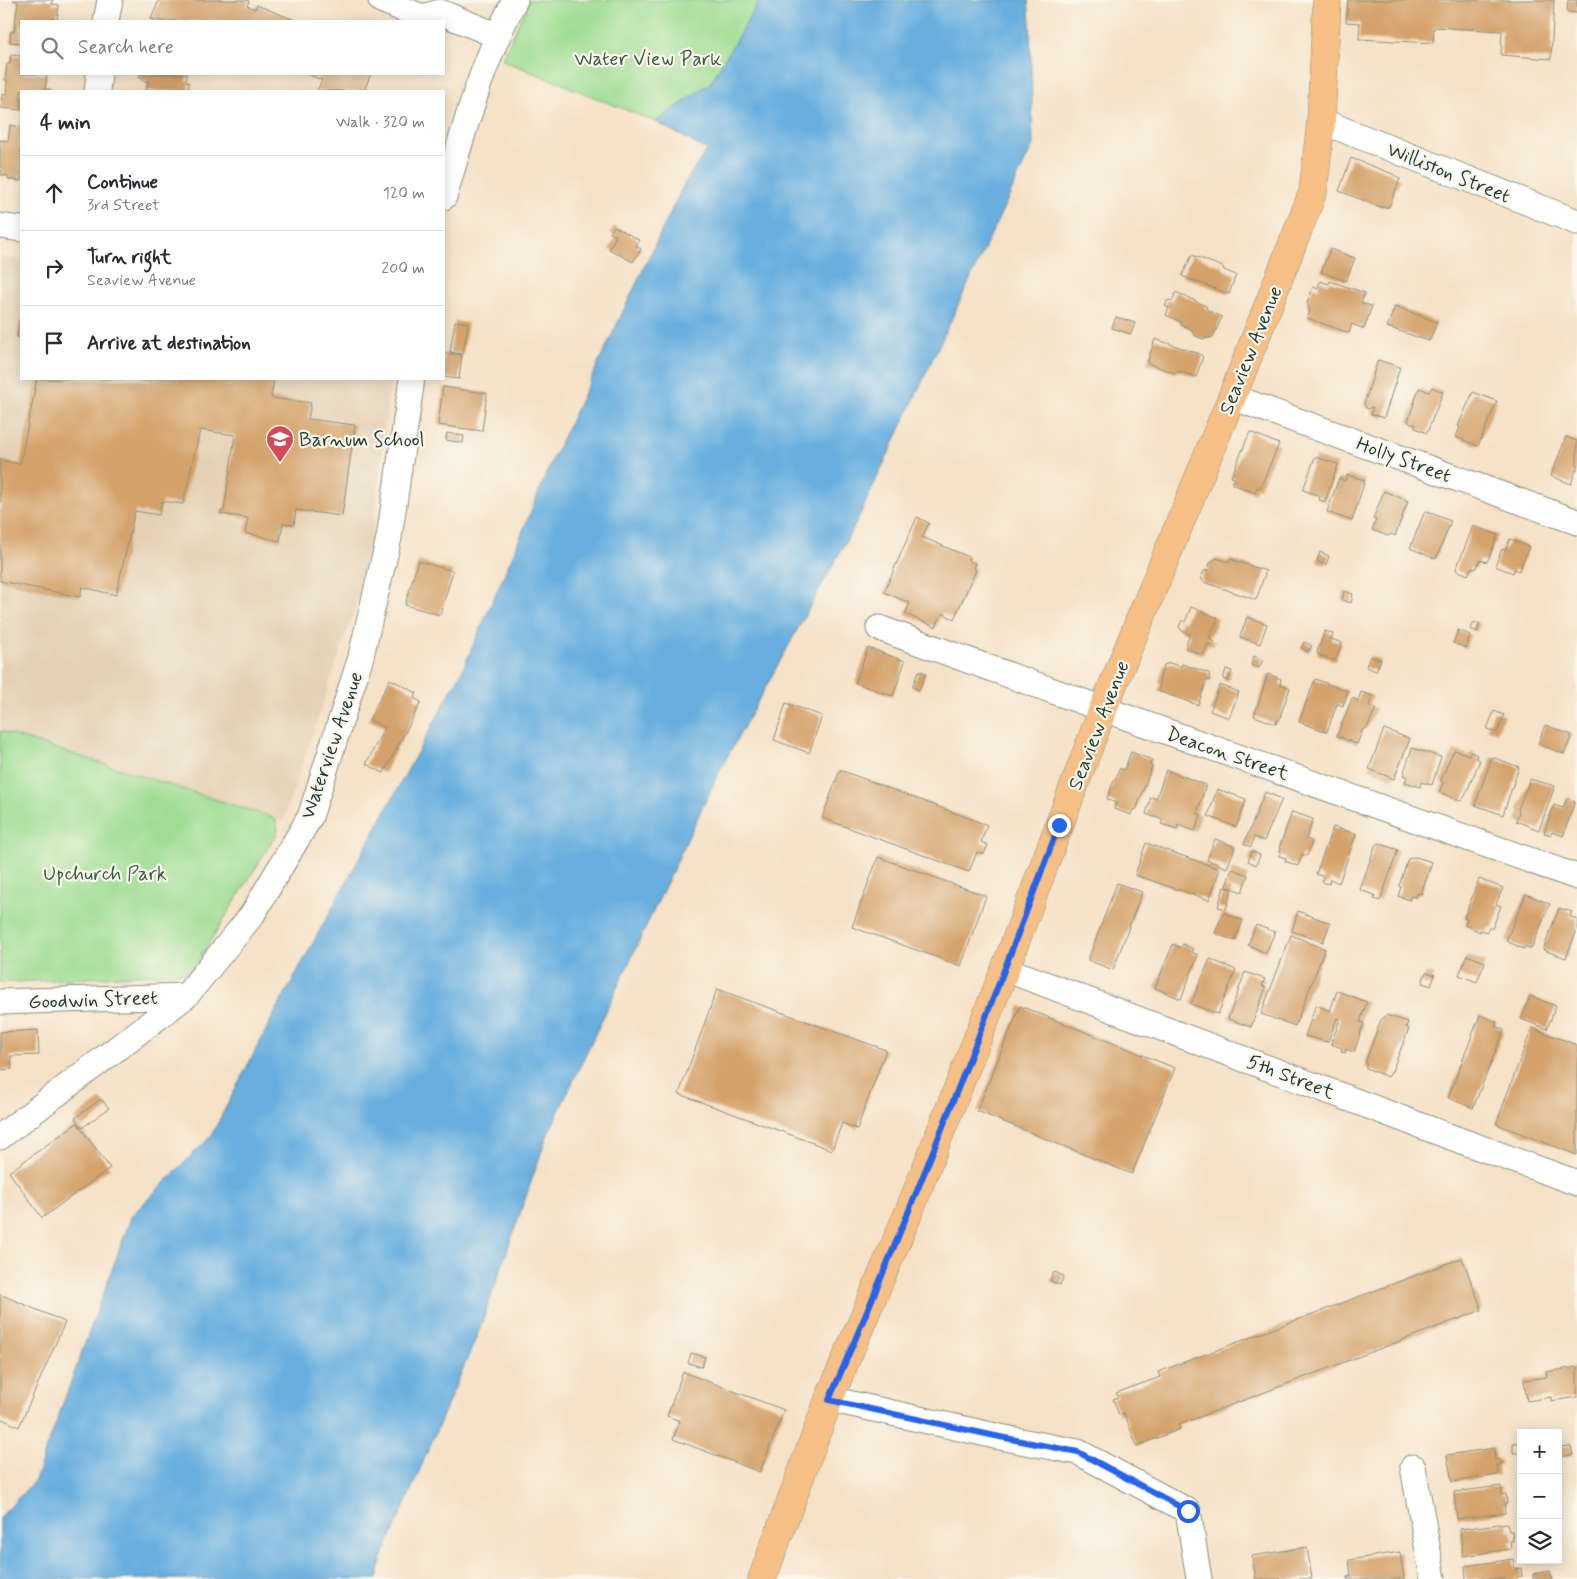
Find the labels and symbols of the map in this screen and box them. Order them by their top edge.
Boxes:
park label: Water View Park [574,46,722,73]
street label: Williston Street [1383,136,1514,210]
street label: Seaview Avenue [1213,282,1289,419]
school or university icon: Barnum School [265,424,295,463]
place label: Barnum School [299,427,425,454]
street label: Holly Street [1352,431,1455,490]
street label: Seaview Avenue [1062,657,1136,794]
street label: Waterview Avenue [295,668,370,823]
street label: Deacon Street [1163,721,1292,788]
route end [1048,814,1071,837]
park label: Upchurch Park [43,861,167,888]
street label: Goodwin Street [28,985,158,1016]
street label: 5th Street [1243,1048,1338,1106]
route start [1177,1500,1200,1523]

